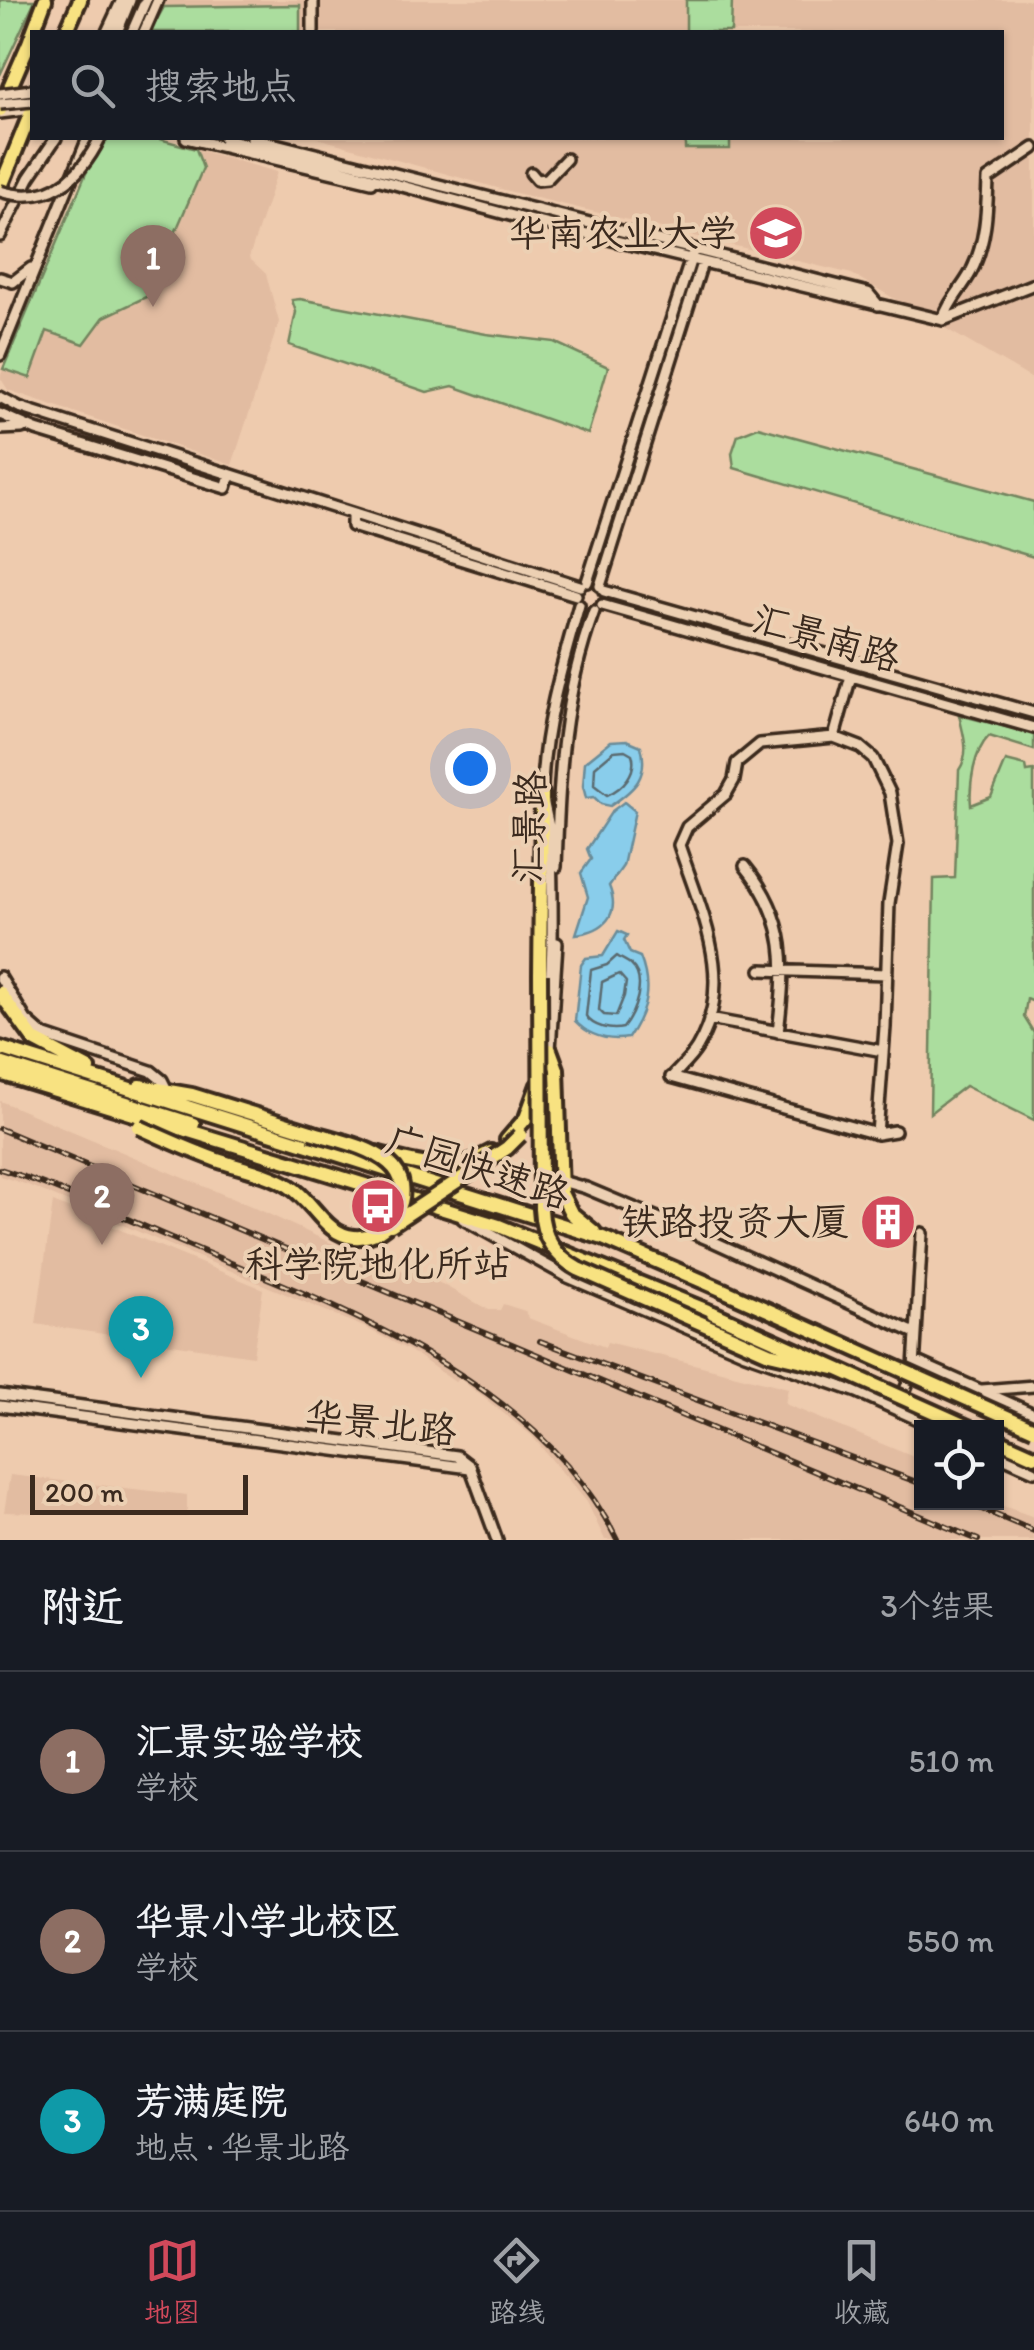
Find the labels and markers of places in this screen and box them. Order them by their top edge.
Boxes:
school or university icon: 华南农业大学 [746,203,806,263]
place label: 华南农业大学 [509,210,737,256]
pin: 1 [120,224,186,307]
pin: 2 [70,1162,134,1245]
bus stop icon: 科学院地化所站 [348,1176,408,1236]
building icon: 铁路投资大厦 [858,1192,918,1252]
place label: 铁路投资大厦 [621,1199,849,1245]
place label: 科学院地化所站 [245,1241,511,1287]
pin: 3 [108,1296,174,1378]

